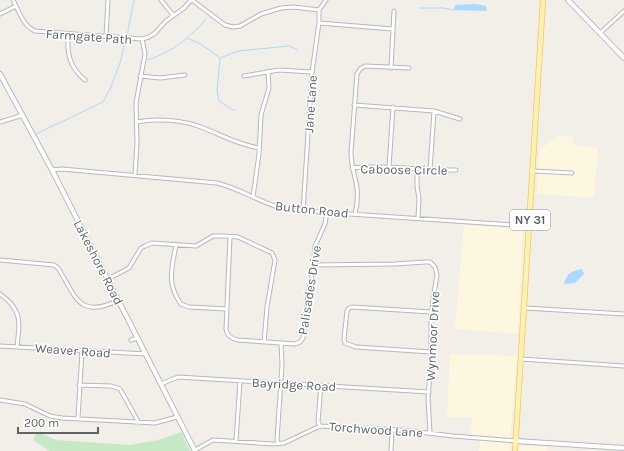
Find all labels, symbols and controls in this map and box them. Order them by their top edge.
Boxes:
street label: Farmgate Path [45,26,133,47]
street label: Jane Lane [301,74,320,133]
street label: Caboose Circle [360,161,448,178]
street label: Button Road [275,198,349,221]
road number: NY 31 [510,210,550,230]
street label: Lakeshore Road [71,217,126,307]
street label: Palisades Drive [295,244,324,336]
street label: Wynmoor Drive [423,290,442,381]
street label: Weaver Road [35,340,111,361]
street label: Bayridge Road [251,375,337,394]
scale bar [18,409,98,435]
text: 200 m [24,416,59,430]
street label: Torchwood Lane [329,419,424,440]

